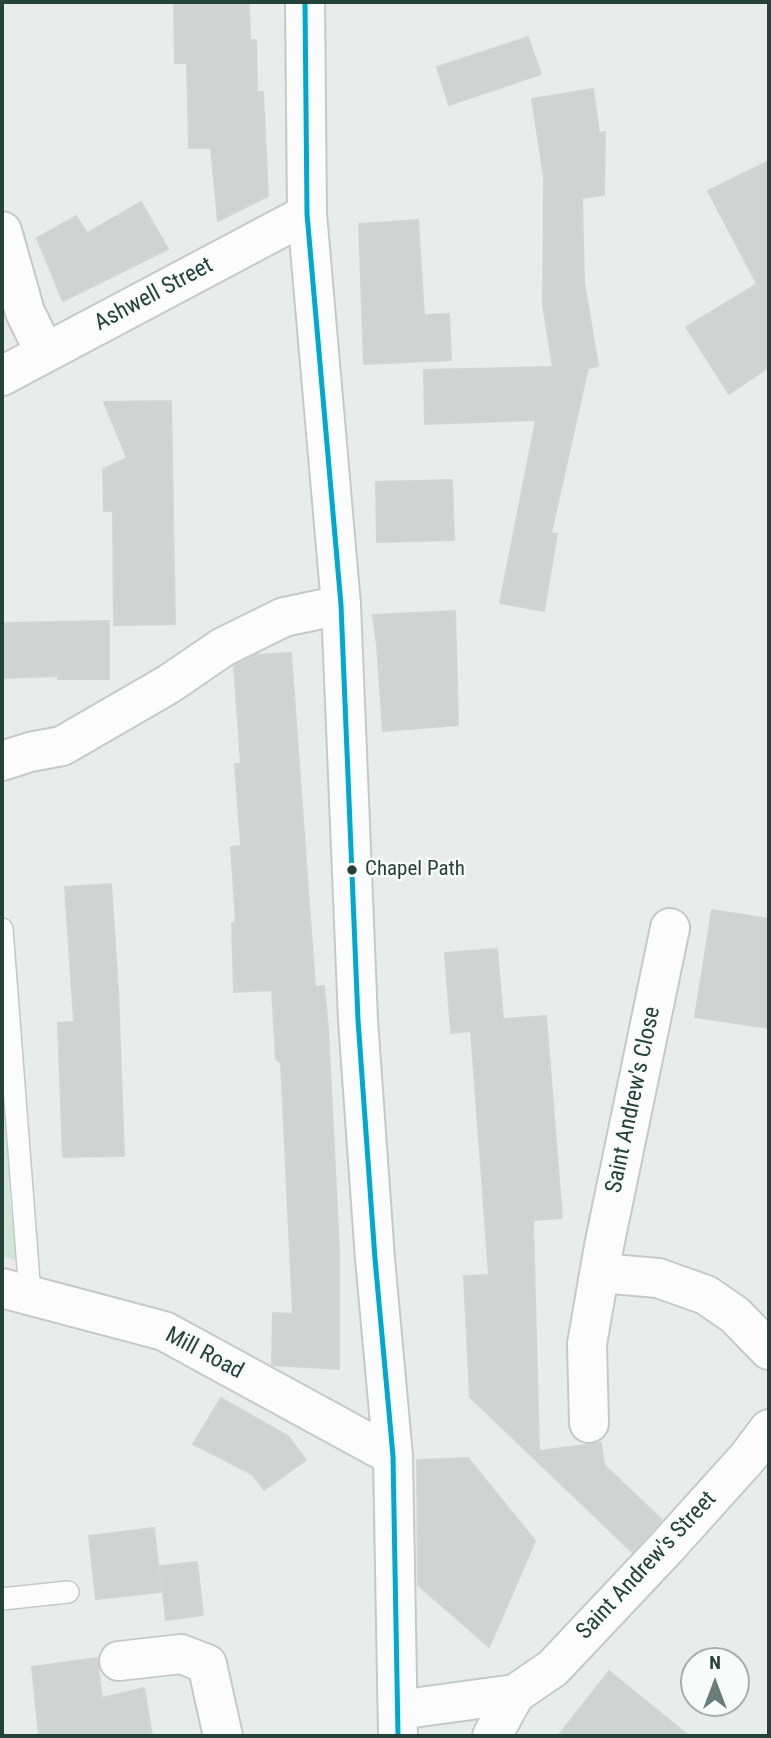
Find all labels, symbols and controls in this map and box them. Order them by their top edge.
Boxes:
street label: Ashwell Street [90,252,218,338]
place label: Chapel Path [365,857,465,883]
marker: Chapel Path [345,863,359,877]
street label: Saint Andrew's Close [601,1004,667,1196]
street label: Mill Road [160,1322,248,1386]
street label: Saint Andrew's Street [571,1486,723,1646]
north arrow [680,1647,750,1717]
text: N [709,1651,721,1674]

